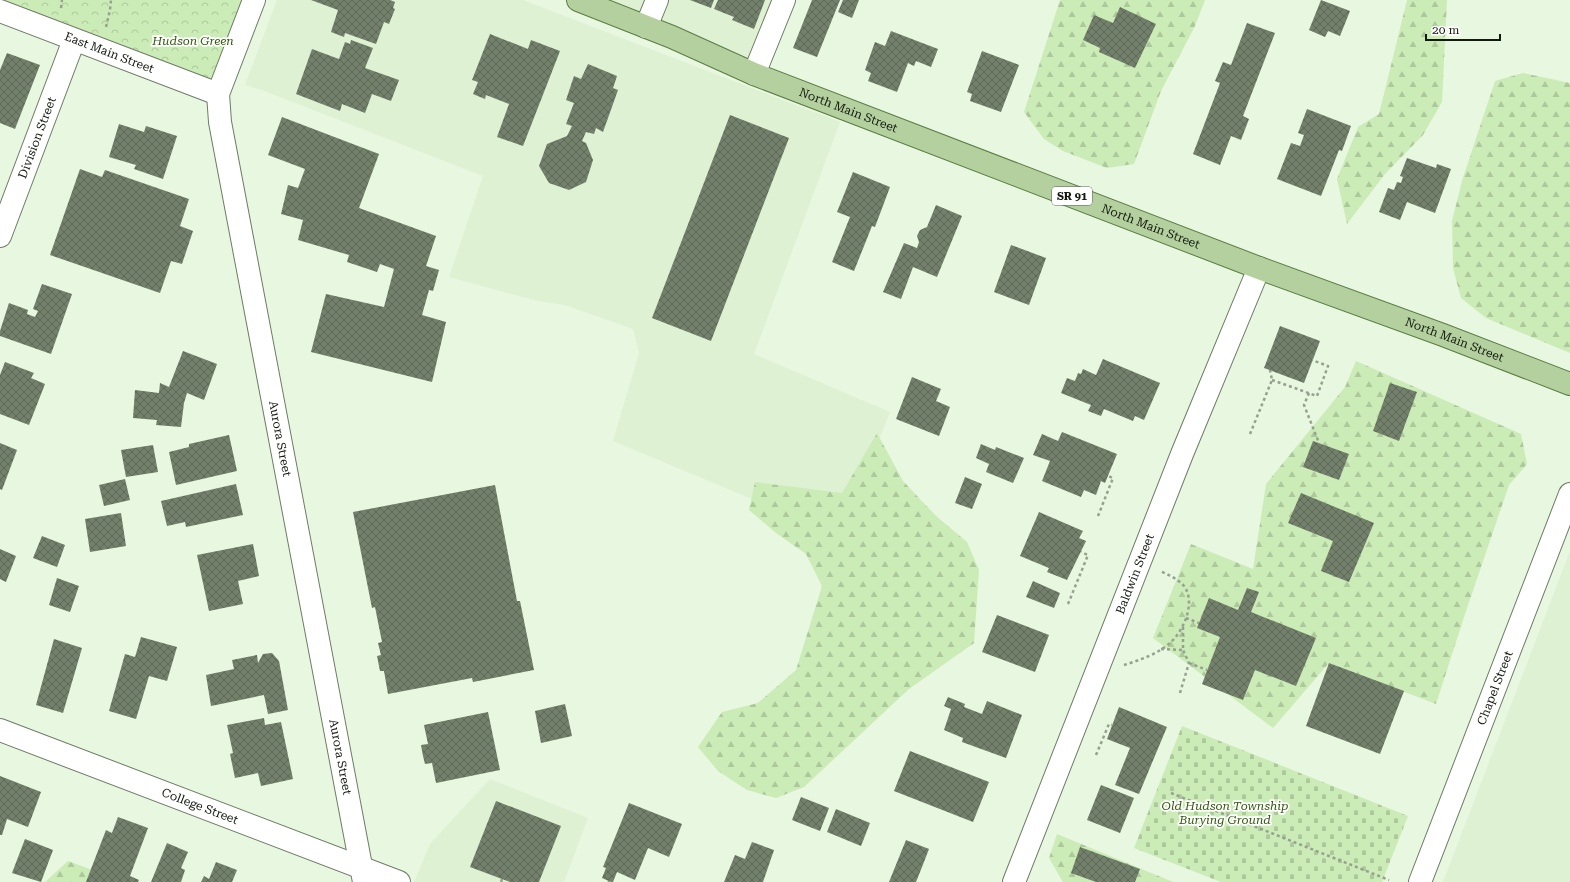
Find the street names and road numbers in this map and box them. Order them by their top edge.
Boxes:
street label: East Main Street [63,29,156,76]
street label: North Main Street [797,85,900,136]
street label: Division Street [15,95,59,181]
road number: SR 91 [1052,187,1092,205]
street label: North Main Street [1100,201,1202,252]
street label: North Main Street [1403,315,1506,365]
street label: Aurora Street [266,400,294,478]
street label: Baldwin Street [1113,531,1157,616]
street label: Chapel Street [1474,648,1516,727]
street label: Aurora Street [326,718,354,797]
street label: College Street [160,785,241,827]

